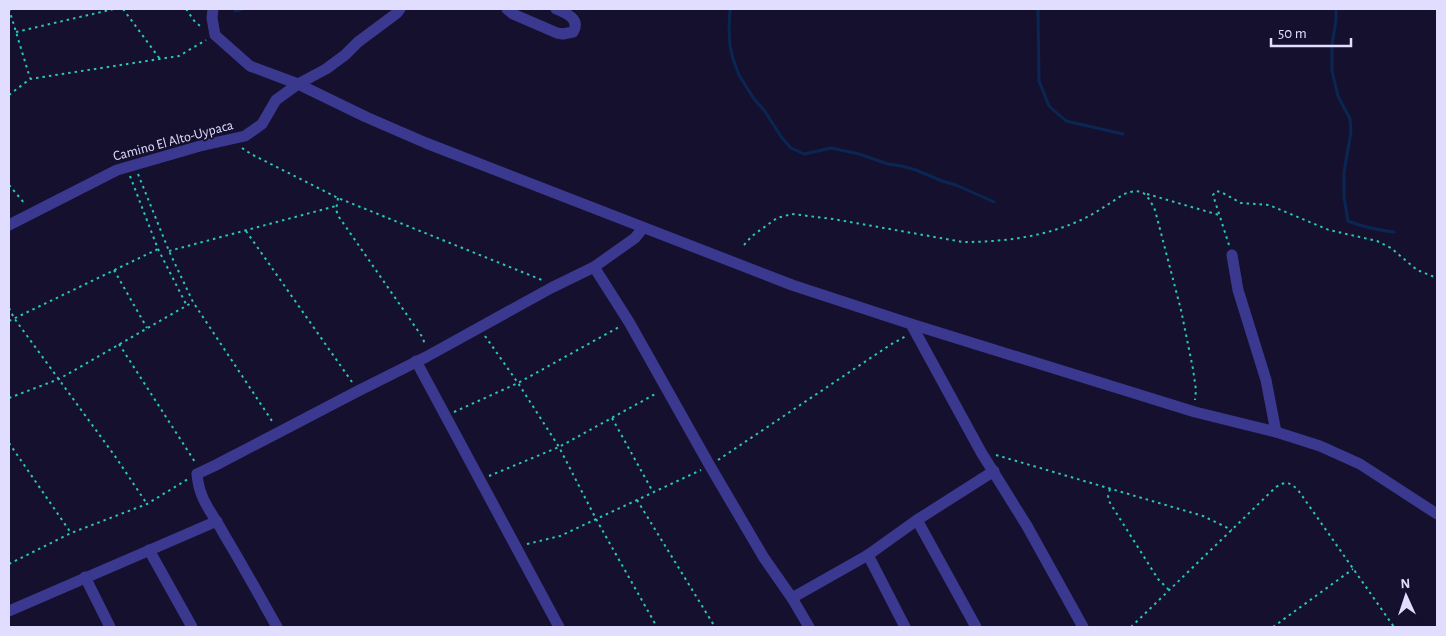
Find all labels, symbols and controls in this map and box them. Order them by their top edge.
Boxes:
scale bar [1271,15,1351,47]
text: 50 m [1278,26,1307,41]
street label: Camino El Alto-Uypaca [112,118,235,164]
north arrow [1381,571,1431,621]
text: N [1400,577,1411,591]

